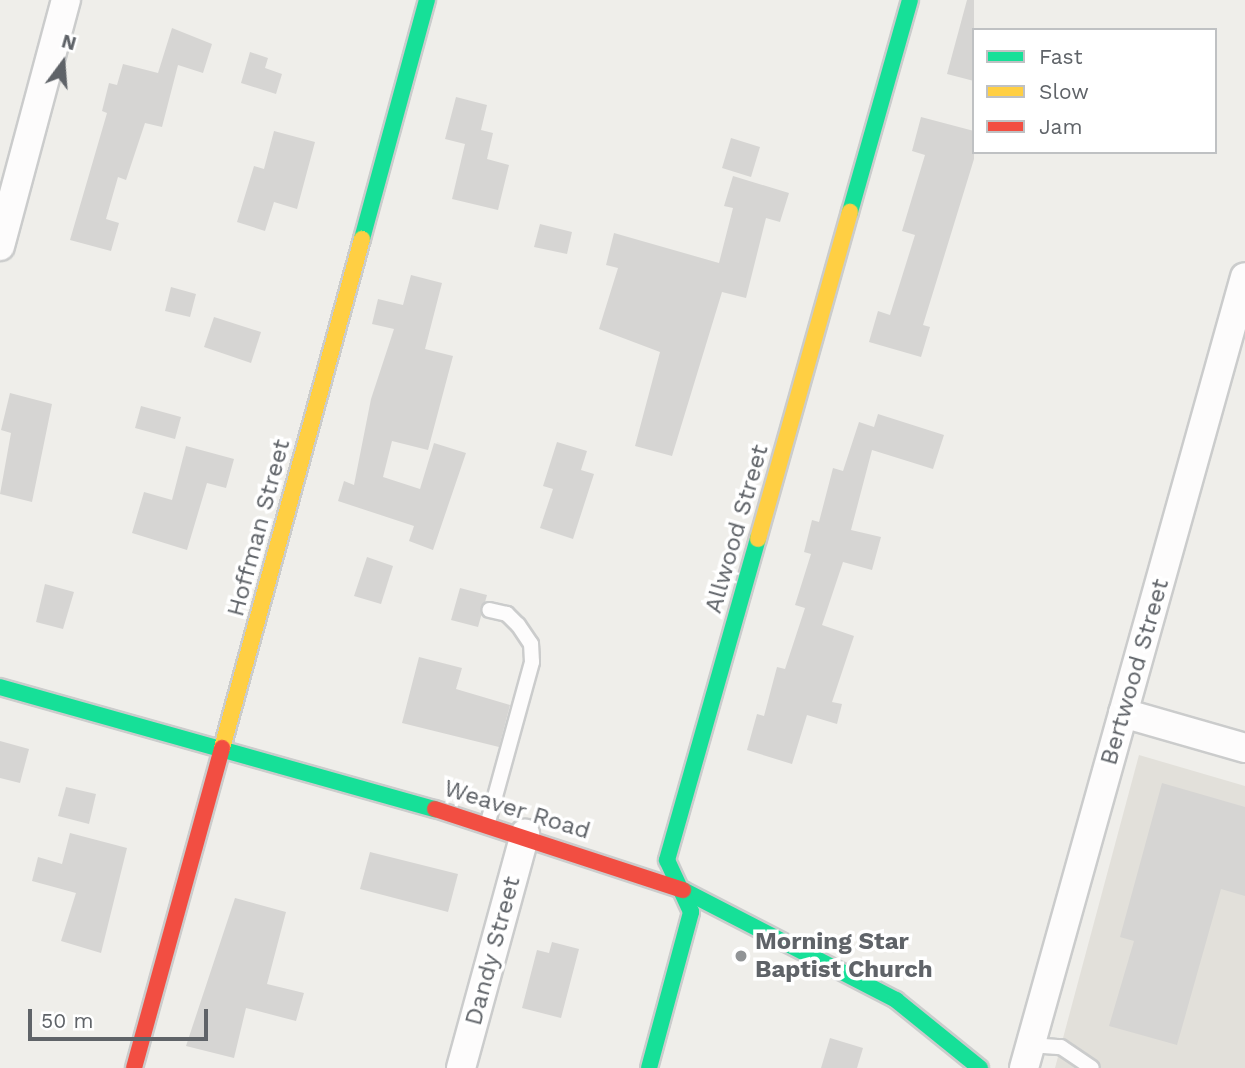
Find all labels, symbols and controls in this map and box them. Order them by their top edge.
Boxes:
north arrow [28,28,98,98]
legend [972,28,1217,154]
text: N [59,29,79,55]
text: Fast [1039,44,1083,69]
text: Slow [1039,79,1089,104]
text: Jam [1039,114,1082,139]
street label: Hoffman Street [222,436,296,620]
street label: Allwood Street [699,441,775,617]
street label: Bertwood Street [1095,575,1175,769]
street label: Weaver Road [440,774,594,846]
street label: Dandy Street [459,873,527,1029]
place label: Morning Star Baptist Church [755,928,933,984]
marker: Morning Star Baptist Church [733,948,749,964]
scale bar [32,995,212,1038]
text: 50 m [41,1008,93,1033]

